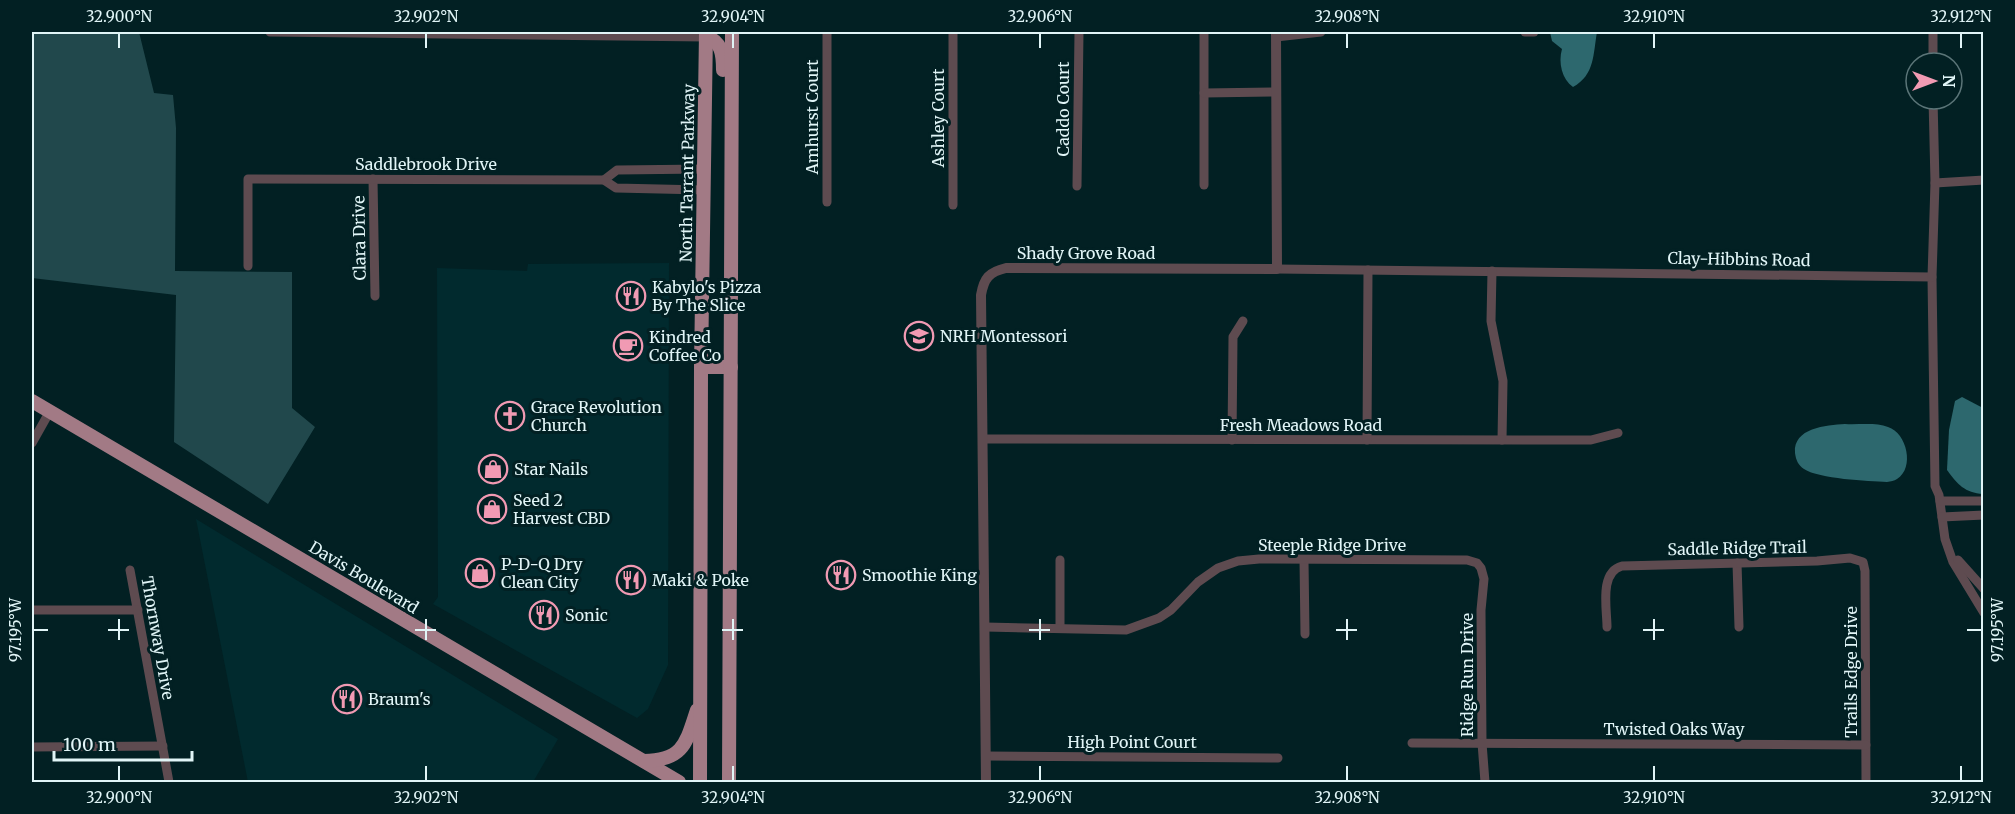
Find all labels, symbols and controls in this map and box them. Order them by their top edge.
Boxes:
text: 32.900°N [86,7,152,26]
text: 32.902°N [394,7,459,26]
text: 32.904°N [701,7,765,26]
text: 32.906°N [1008,7,1073,26]
text: 32.908°N [1314,7,1380,26]
text: 32.910°N [1623,7,1685,26]
text: 32.912°N [1930,7,1992,26]
north arrow [1904,51,1964,111]
street label: Amhurst Court [802,59,822,176]
street label: Caddo Court [1053,61,1073,156]
street label: Ashley Court [928,68,948,168]
text: N [1939,75,1959,88]
street label: North Tarrant Parkway [675,83,699,262]
street label: Saddlebrook Drive [355,154,497,174]
street label: Clara Drive [348,195,370,281]
street label: Shady Grove Road [1017,243,1156,263]
street label: Clay-Hibbins Road [1667,248,1811,270]
place label: Kabylo's Pizza By The Slice [652,277,762,315]
restaurant icon: Kabylo's Pizza By The Slice [615,280,647,312]
school or university icon: NRH Montessori [903,320,935,352]
place label: NRH Montessori [940,326,1067,346]
place label: Kindred Coffee Co [649,327,721,365]
cafe icon: Kindred Coffee Co [612,330,644,362]
place label: Grace Revolution Church [531,397,662,435]
church icon: Grace Revolution Church [494,400,526,432]
street label: Fresh Meadows Road [1220,415,1383,435]
shop icon: Star Nails [477,453,509,485]
place label: Star Nails [514,459,588,479]
place label: Seed 2 Harvest CBD [513,490,610,528]
shop icon: Seed 2 Harvest CBD [476,493,508,525]
street label: Steeple Ridge Drive [1258,535,1406,555]
street label: Davis Boulevard [306,536,423,618]
street label: Saddle Ridge Trail [1667,537,1807,559]
place label: P-D-Q Dry Clean City [501,554,583,592]
shop icon: P-D-Q Dry Clean City [464,557,496,589]
restaurant icon: Smoothie King [825,559,857,591]
restaurant icon: Maki & Poke [615,564,647,596]
place label: Smoothie King [862,565,977,585]
place label: Maki & Poke [652,570,749,590]
street label: Thornway Drive [137,575,179,701]
text: 97.195°W [6,597,25,662]
text: 97.195°W [1988,597,2007,662]
restaurant icon: Sonic [528,599,560,631]
place label: Sonic [565,605,608,625]
street label: Trails Edge Drive [1841,606,1861,738]
street label: Ridge Run Drive [1457,613,1477,737]
restaurant icon: Braum's [331,683,363,715]
place label: Braum's [368,689,431,709]
street label: Twisted Oaks Way [1604,719,1745,739]
scale bar [54,724,192,762]
street label: High Point Court [1067,732,1197,752]
text: 100 m [63,733,116,756]
text: 32.900°N [86,788,152,807]
text: 32.902°N [394,788,459,807]
text: 32.904°N [701,788,765,807]
text: 32.906°N [1008,788,1073,807]
text: 32.908°N [1314,788,1380,807]
text: 32.910°N [1623,788,1685,807]
text: 32.912°N [1930,788,1992,807]

